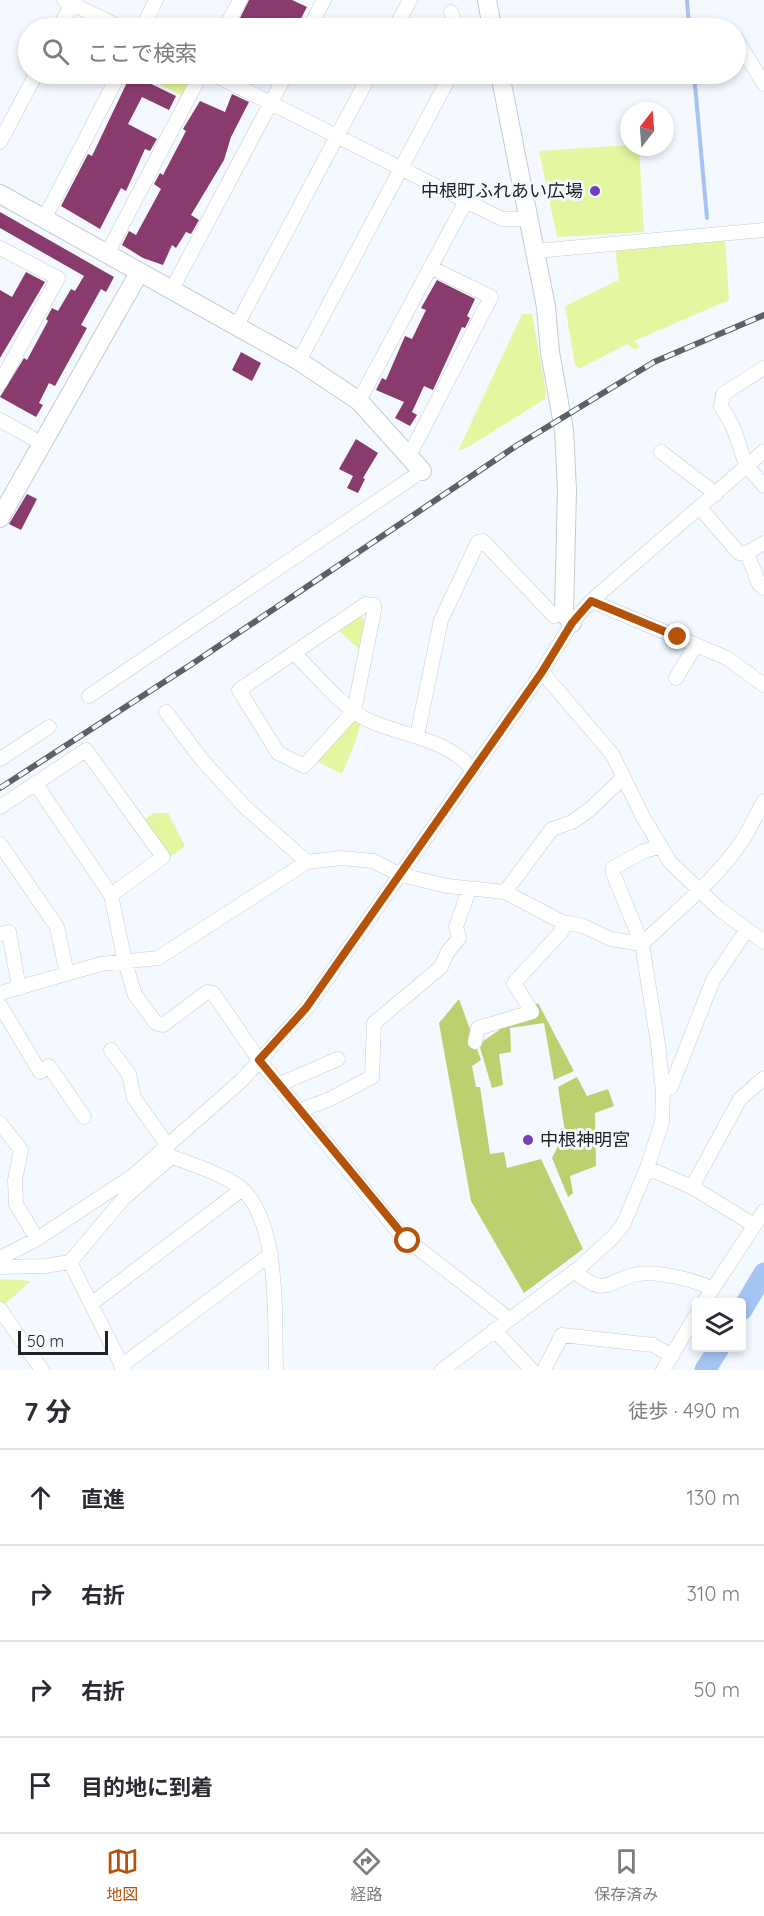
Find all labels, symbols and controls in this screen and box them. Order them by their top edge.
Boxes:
search box [18,18,746,84]
icon: search [39,35,72,68]
text: ここで検索 [87,39,197,67]
north arrow [620,102,674,156]
place label: 中根町ふれあい広場 [421,179,583,202]
marker: 中根町ふれあい広場 [588,184,602,198]
route end [664,623,690,649]
place label: 中根神明宮 [540,1128,630,1151]
marker: 中根神明宮 [521,1133,535,1147]
route start [394,1227,420,1253]
map controls [692,1298,746,1352]
button: layers [692,1298,746,1352]
scale bar [18,1328,108,1356]
text: 50 m [27,1331,64,1351]
text: 7 分 [24,1395,72,1428]
text: 徒歩 · 490 m [628,1398,740,1423]
icon: ahead [24,1481,57,1514]
text: 直進 [81,1485,125,1513]
text: 130 m [687,1485,740,1510]
icon: right [24,1577,57,1610]
text: 右折 [81,1581,125,1609]
text: 310 m [687,1581,740,1606]
icon: right [24,1673,57,1706]
text: 右折 [81,1677,125,1705]
text: 50 m [694,1677,740,1702]
icon: arrive [24,1769,57,1802]
text: 目的地に到着 [81,1773,213,1801]
tab: 地図 [106,1845,139,1905]
tab: 経路 [350,1845,383,1905]
tab: 保存済み [594,1845,658,1905]

